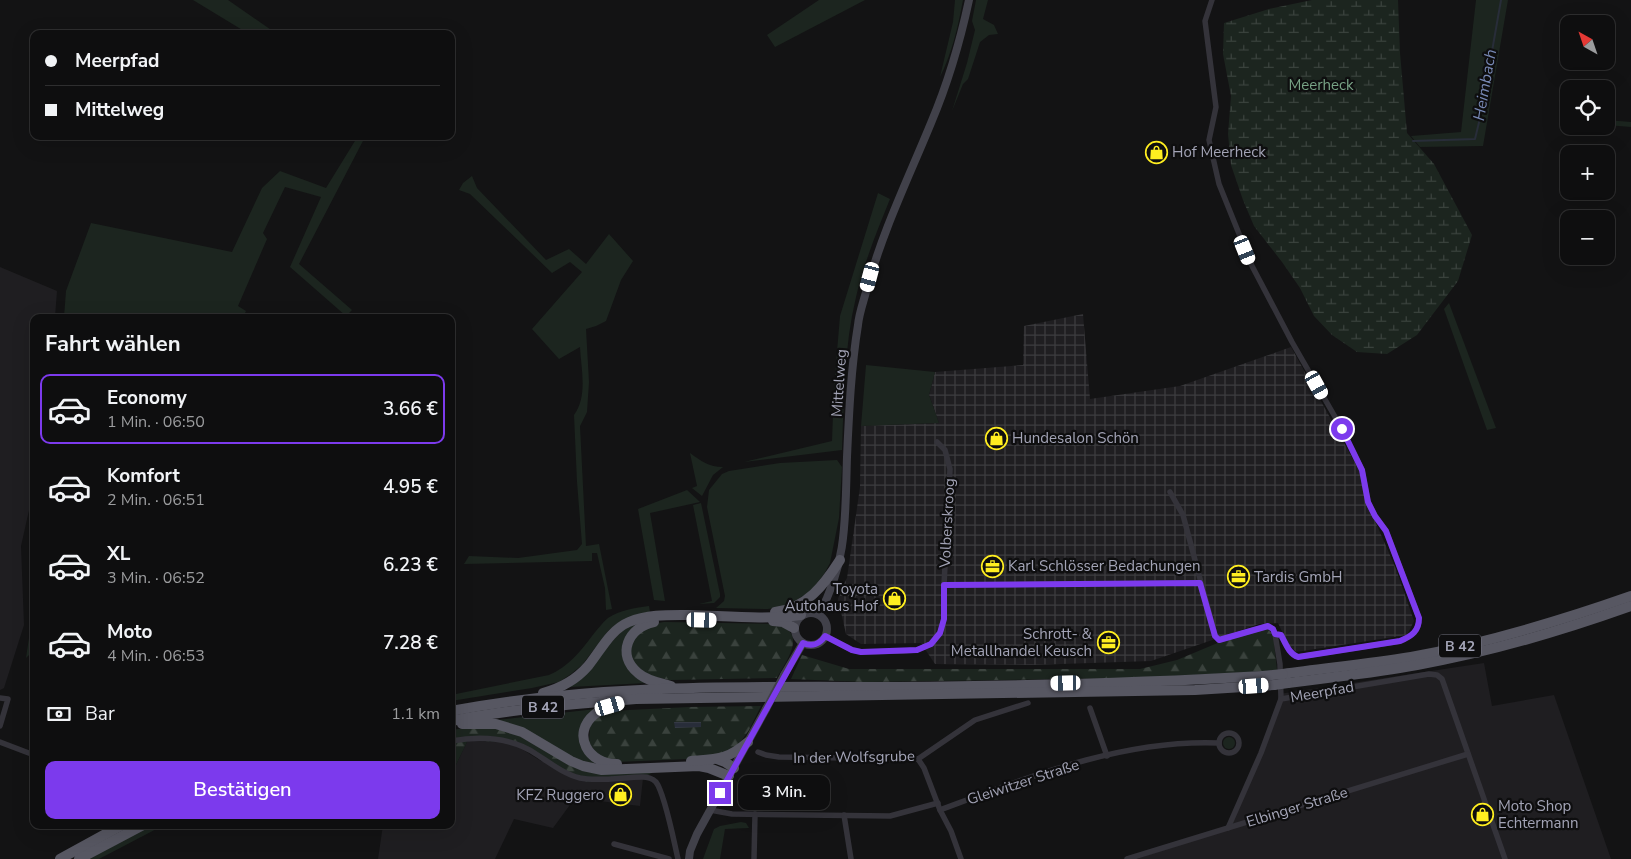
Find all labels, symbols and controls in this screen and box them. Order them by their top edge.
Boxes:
north arrow [1560,15,1615,70]
map controls [1560,15,1615,265]
water label: Heimbach [1468,47,1502,123]
text: Meerpfad [75,48,159,74]
park label: Meerheck [1288,75,1354,95]
button: locate [1560,80,1615,135]
text: Mittelweg [75,97,164,123]
shop icon: Hof Meerheck [1144,140,1168,164]
place label: Hof Meerheck [1172,142,1266,162]
button: + [1560,145,1615,200]
button: − [1560,210,1615,265]
car [1232,233,1257,267]
car [858,261,881,293]
text: Fahrt wählen [45,329,181,359]
street label: Mittelweg [827,348,851,418]
car [1303,368,1330,402]
text: Economy [107,385,187,411]
icon: car [47,387,92,432]
text: 3.66 € [383,396,438,422]
text: 1 Min. · 06:50 [107,411,205,433]
route start [1331,418,1353,440]
shop icon: Hundesalon Schön [984,426,1008,450]
place label: Hundesalon Schön [1012,428,1139,448]
text: Komfort [107,463,180,489]
icon: car [47,465,92,510]
text: 4.95 € [383,474,438,500]
street label: Volberskroog [935,478,959,569]
text: 2 Min. · 06:51 [107,489,205,511]
text: XL [107,541,130,567]
icon: car [47,543,92,588]
text: 6.23 € [383,552,438,578]
office icon: Karl Schlösser Bedachungen [980,554,1004,578]
place label: Karl Schlösser Bedachungen [1008,556,1201,576]
office icon: Tardis GmbH [1226,565,1250,589]
text: 3 Min. · 06:52 [107,567,205,589]
place label: Tardis GmbH [1254,567,1342,587]
place label: Toyota Autohaus Hof [785,579,879,616]
shop icon: Toyota Autohaus Hof [882,586,906,610]
car [686,612,717,628]
text: Moto [107,619,153,645]
icon: car [47,621,92,666]
place label: Schrott- & Metallhandel Keusch [951,624,1093,661]
text: 7.28 € [383,630,438,656]
office icon: Schrott- & Metallhandel Keusch [1096,631,1120,655]
road number: B 42 [1439,634,1481,658]
text: 4 Min. · 06:53 [107,645,205,667]
car [1050,675,1081,691]
car [1238,677,1269,695]
street label: Meerpfad [1289,677,1355,707]
car [593,695,626,717]
road number: B 42 [522,696,564,719]
icon: cash [45,700,73,728]
text: Bar [85,701,115,727]
text: 1.1 km [391,703,440,725]
street label: In der Wolfsgrube [793,746,915,768]
street label: Gleiwitzer Straße [964,754,1082,810]
button: Bestätigen [45,761,440,819]
callout: 3 Min. [738,776,830,810]
text: 3 Min. [762,781,806,803]
route end [709,782,731,804]
street label: Elbinger Straße [1244,782,1350,832]
shop icon: KFZ Ruggero [608,783,632,807]
place label: KFZ Ruggero [516,785,604,805]
place label: Moto Shop Echtermann [1498,796,1579,833]
shop icon: Moto Shop Echtermann [1470,803,1494,827]

